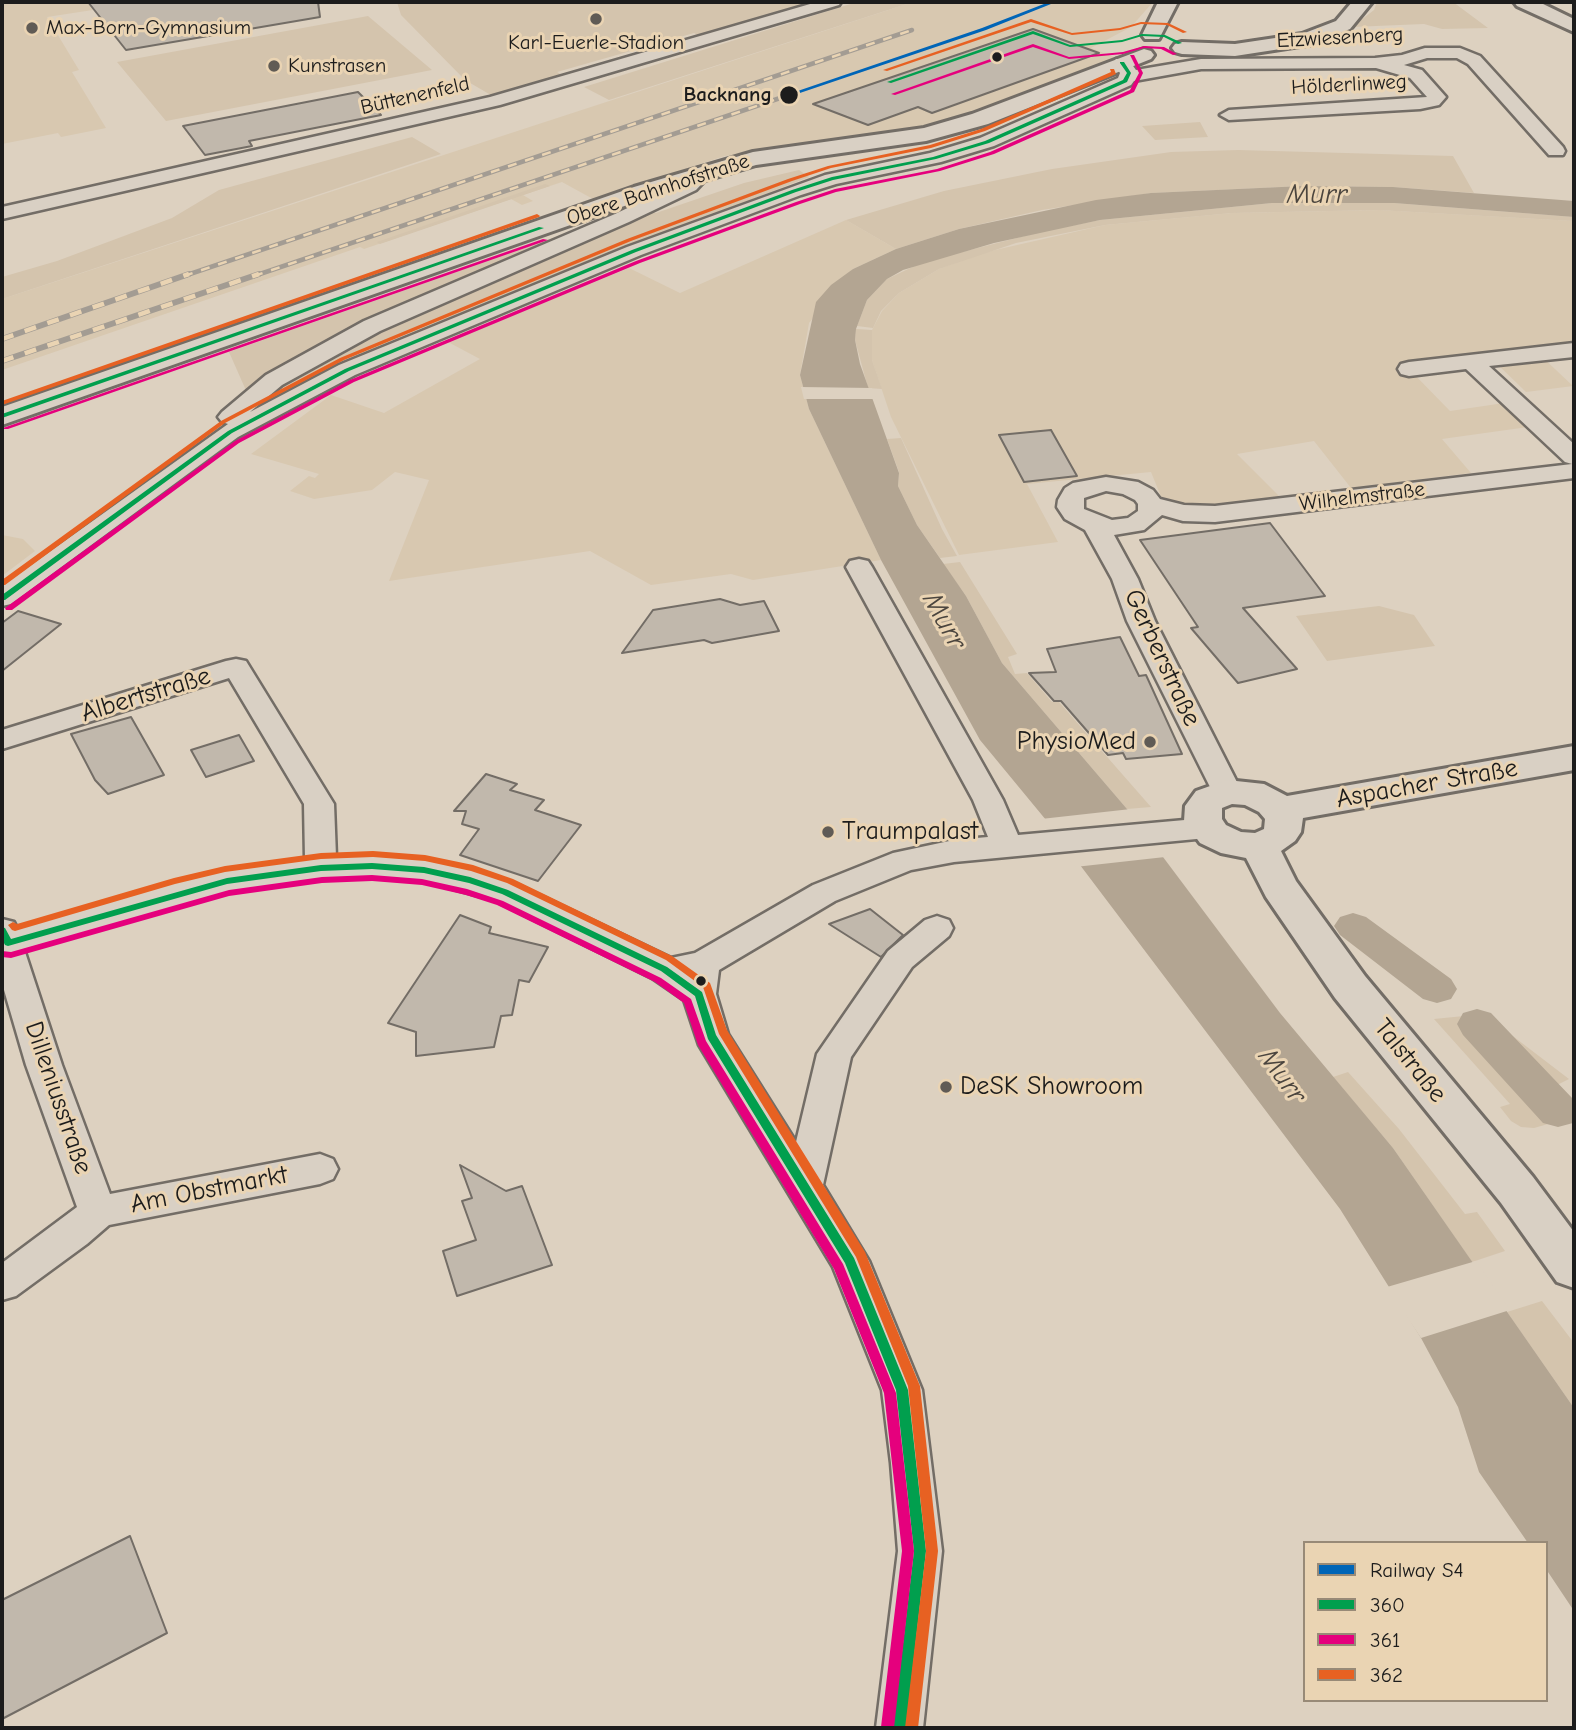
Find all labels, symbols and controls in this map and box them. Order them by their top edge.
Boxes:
marker: Karl-Euerle-Stadion [588,11,604,27]
place label: Max-Born-Gymnasium [46,15,251,41]
marker: Max-Born-Gymnasium [24,20,40,36]
street label: Etzwiesenberg [1276,22,1404,54]
place label: Karl-Euerle-Stadion [508,30,684,56]
unlabelled marker [990,50,1004,64]
place label: Kunstrasen [288,53,386,79]
marker: Kunstrasen [266,58,282,74]
street label: Hölderlinweg [1291,69,1407,101]
street label: Büttenenfeld [358,71,472,121]
place label: Backnang [683,82,772,108]
marker: Backnang [778,84,800,106]
street label: Obere Bahnhofstraße [563,149,753,231]
water label: Murr [1287,178,1347,212]
street label: Wilhelmstraße [1298,477,1426,517]
street label: Gerberstraße [1117,585,1207,731]
water label: Murr [915,586,973,656]
street label: Albertstraße [78,661,214,729]
place label: PhysioMed [1017,726,1136,758]
marker: PhysioMed [1142,734,1158,750]
street label: Aspacher Straße [1334,753,1520,815]
place label: Traumpalast [842,816,978,848]
marker: Traumpalast [820,824,836,840]
unlabelled marker [694,974,708,988]
street label: Talstraße [1367,1013,1453,1109]
street label: Dilleniusstraße [17,1018,99,1178]
water label: Murr [1251,1042,1313,1110]
place label: DeSK Showroom [960,1071,1143,1103]
marker: DeSK Showroom [938,1079,954,1095]
street label: Am Obstmarkt [128,1159,290,1221]
legend [1303,1541,1548,1702]
text: Railway S4 [1370,1558,1464,1582]
text: 360 [1370,1593,1405,1617]
text: 361 [1370,1628,1400,1652]
text: 362 [1370,1663,1403,1687]

